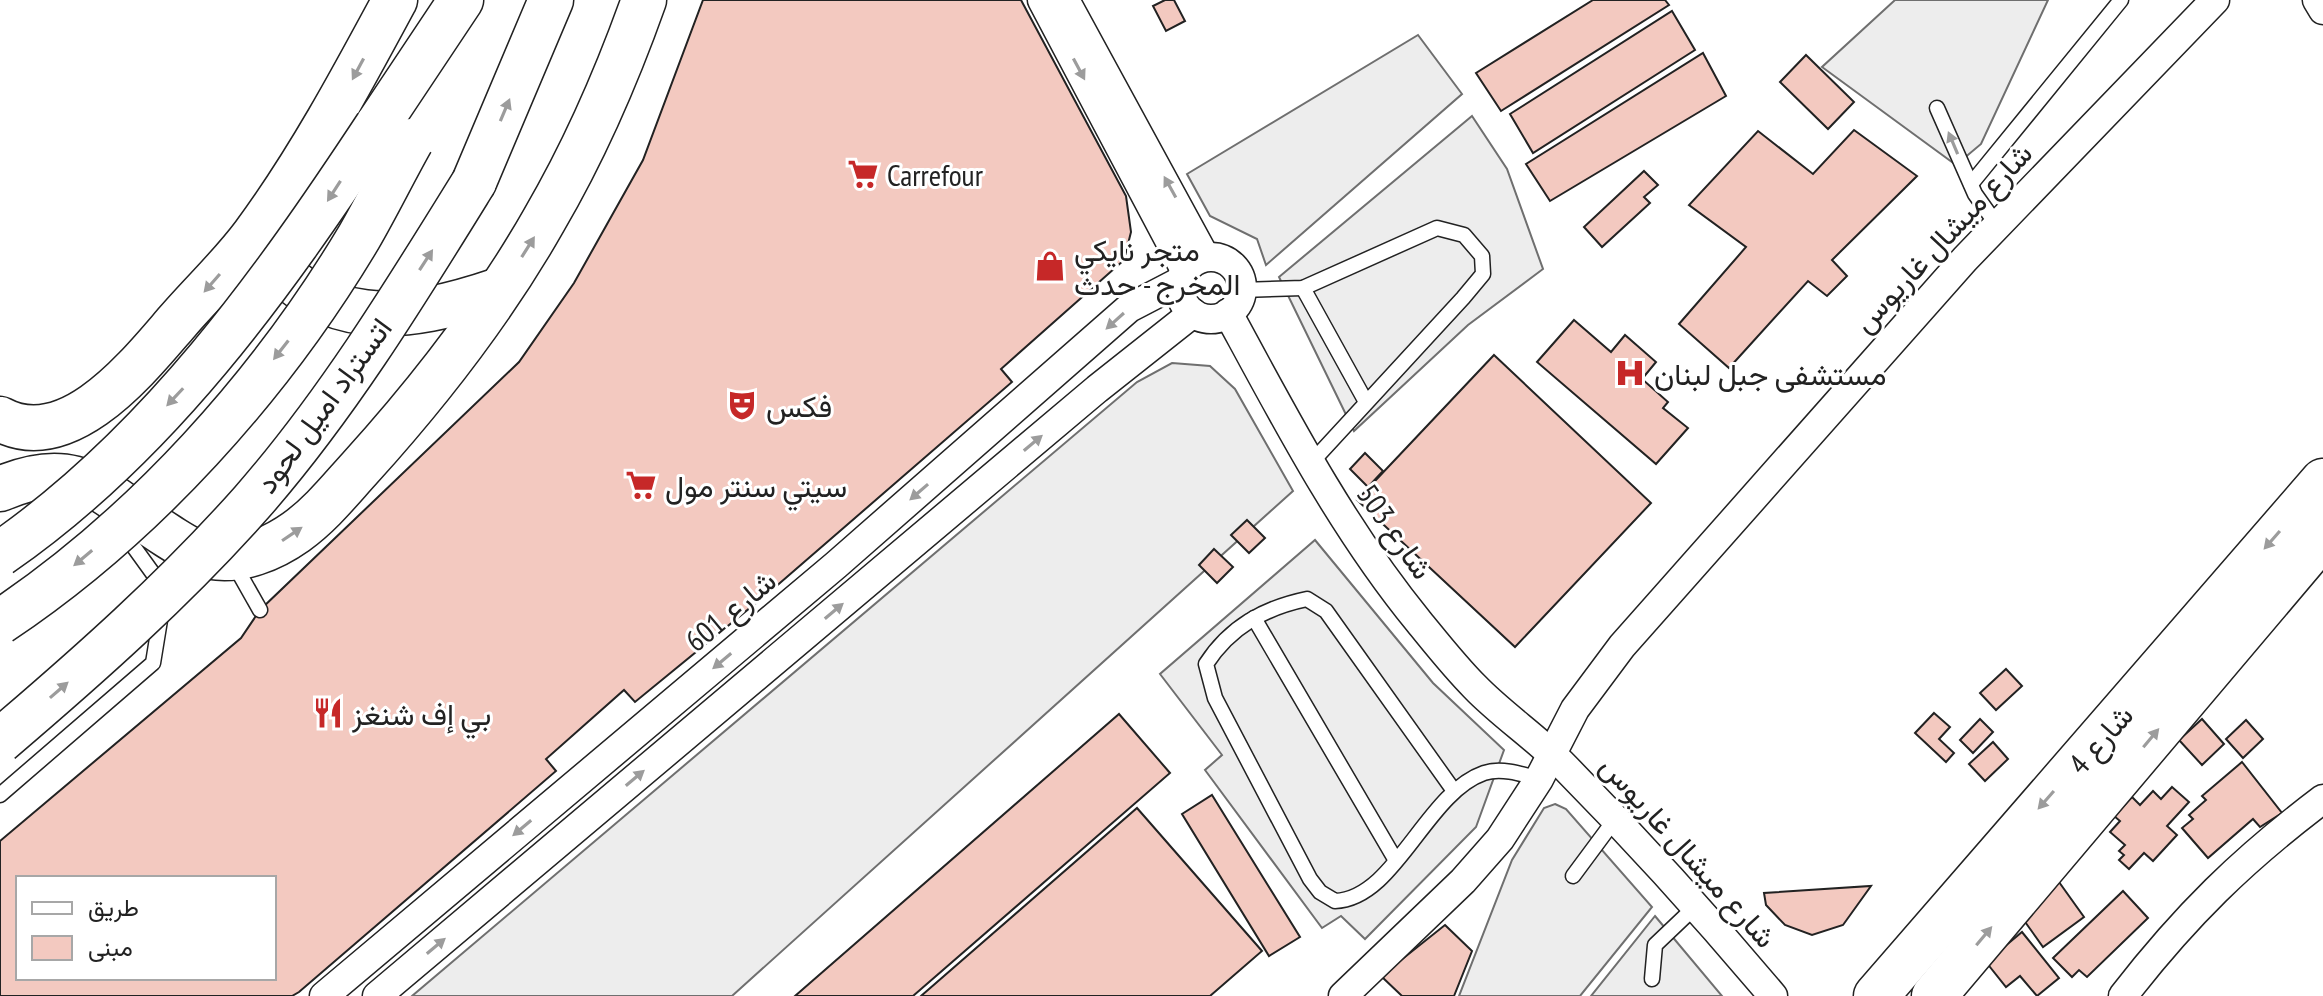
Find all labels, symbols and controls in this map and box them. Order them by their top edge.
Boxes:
one-way arrow [351,57,364,80]
one-way arrow [1073,57,1086,80]
one-way arrow [498,99,511,122]
one-way arrow [1947,131,1960,155]
street label: شارع ميشال غاريوس [1844,134,2042,342]
place label: Carrefour [887,155,984,194]
supermarket icon: Carrefour [846,157,880,191]
one-way arrow [1163,176,1177,199]
one-way arrow [327,180,342,202]
place label: متجر نايكي المخرج - حدث [1074,230,1240,305]
one-way arrow [520,237,535,258]
one-way arrow [418,249,433,270]
shop icon: متجر نايكي المخرج - حدث [1033,249,1067,283]
one-way arrow [204,272,221,292]
street label: اتستراد اميل لحود [246,310,400,500]
one-way arrow [1105,312,1125,329]
one-way arrow [274,340,290,360]
place label: مستشفى جبل لبنان [1654,354,1886,393]
hospital icon: مستشفى جبل لبنان [1613,356,1647,390]
place label: فكس [766,386,832,425]
one-way arrow [167,387,185,406]
theatre icon: فكس [725,388,759,422]
one-way arrow [1022,435,1042,452]
place label: سيتي سنتر مول [665,466,847,511]
supermarket icon: سيتي سنتر مول [624,468,658,502]
street label: شارع 503 [1348,476,1443,587]
one-way arrow [910,483,929,501]
one-way arrow [282,526,303,541]
one-way arrow [2264,530,2281,550]
one-way arrow [74,549,94,566]
street label: شارع 601 [676,561,785,661]
one-way arrow [824,603,844,620]
one-way arrow [712,652,732,669]
one-way arrow [49,682,69,699]
place label: بي إف شنغز [351,694,491,739]
restaurant icon: بي إف شنغز [311,696,345,730]
street label: شارع 4 [2059,696,2143,783]
one-way arrow [2142,728,2159,748]
street label: شارع ميشال غاريوس [1591,747,1786,957]
one-way arrow [625,770,645,787]
one-way arrow [2038,790,2055,810]
one-way arrow [513,819,533,836]
legend [16,876,276,980]
text: طريق [88,892,139,923]
one-way arrow [1975,927,1992,947]
text: مبنى [88,932,133,963]
one-way arrow [426,938,446,955]

